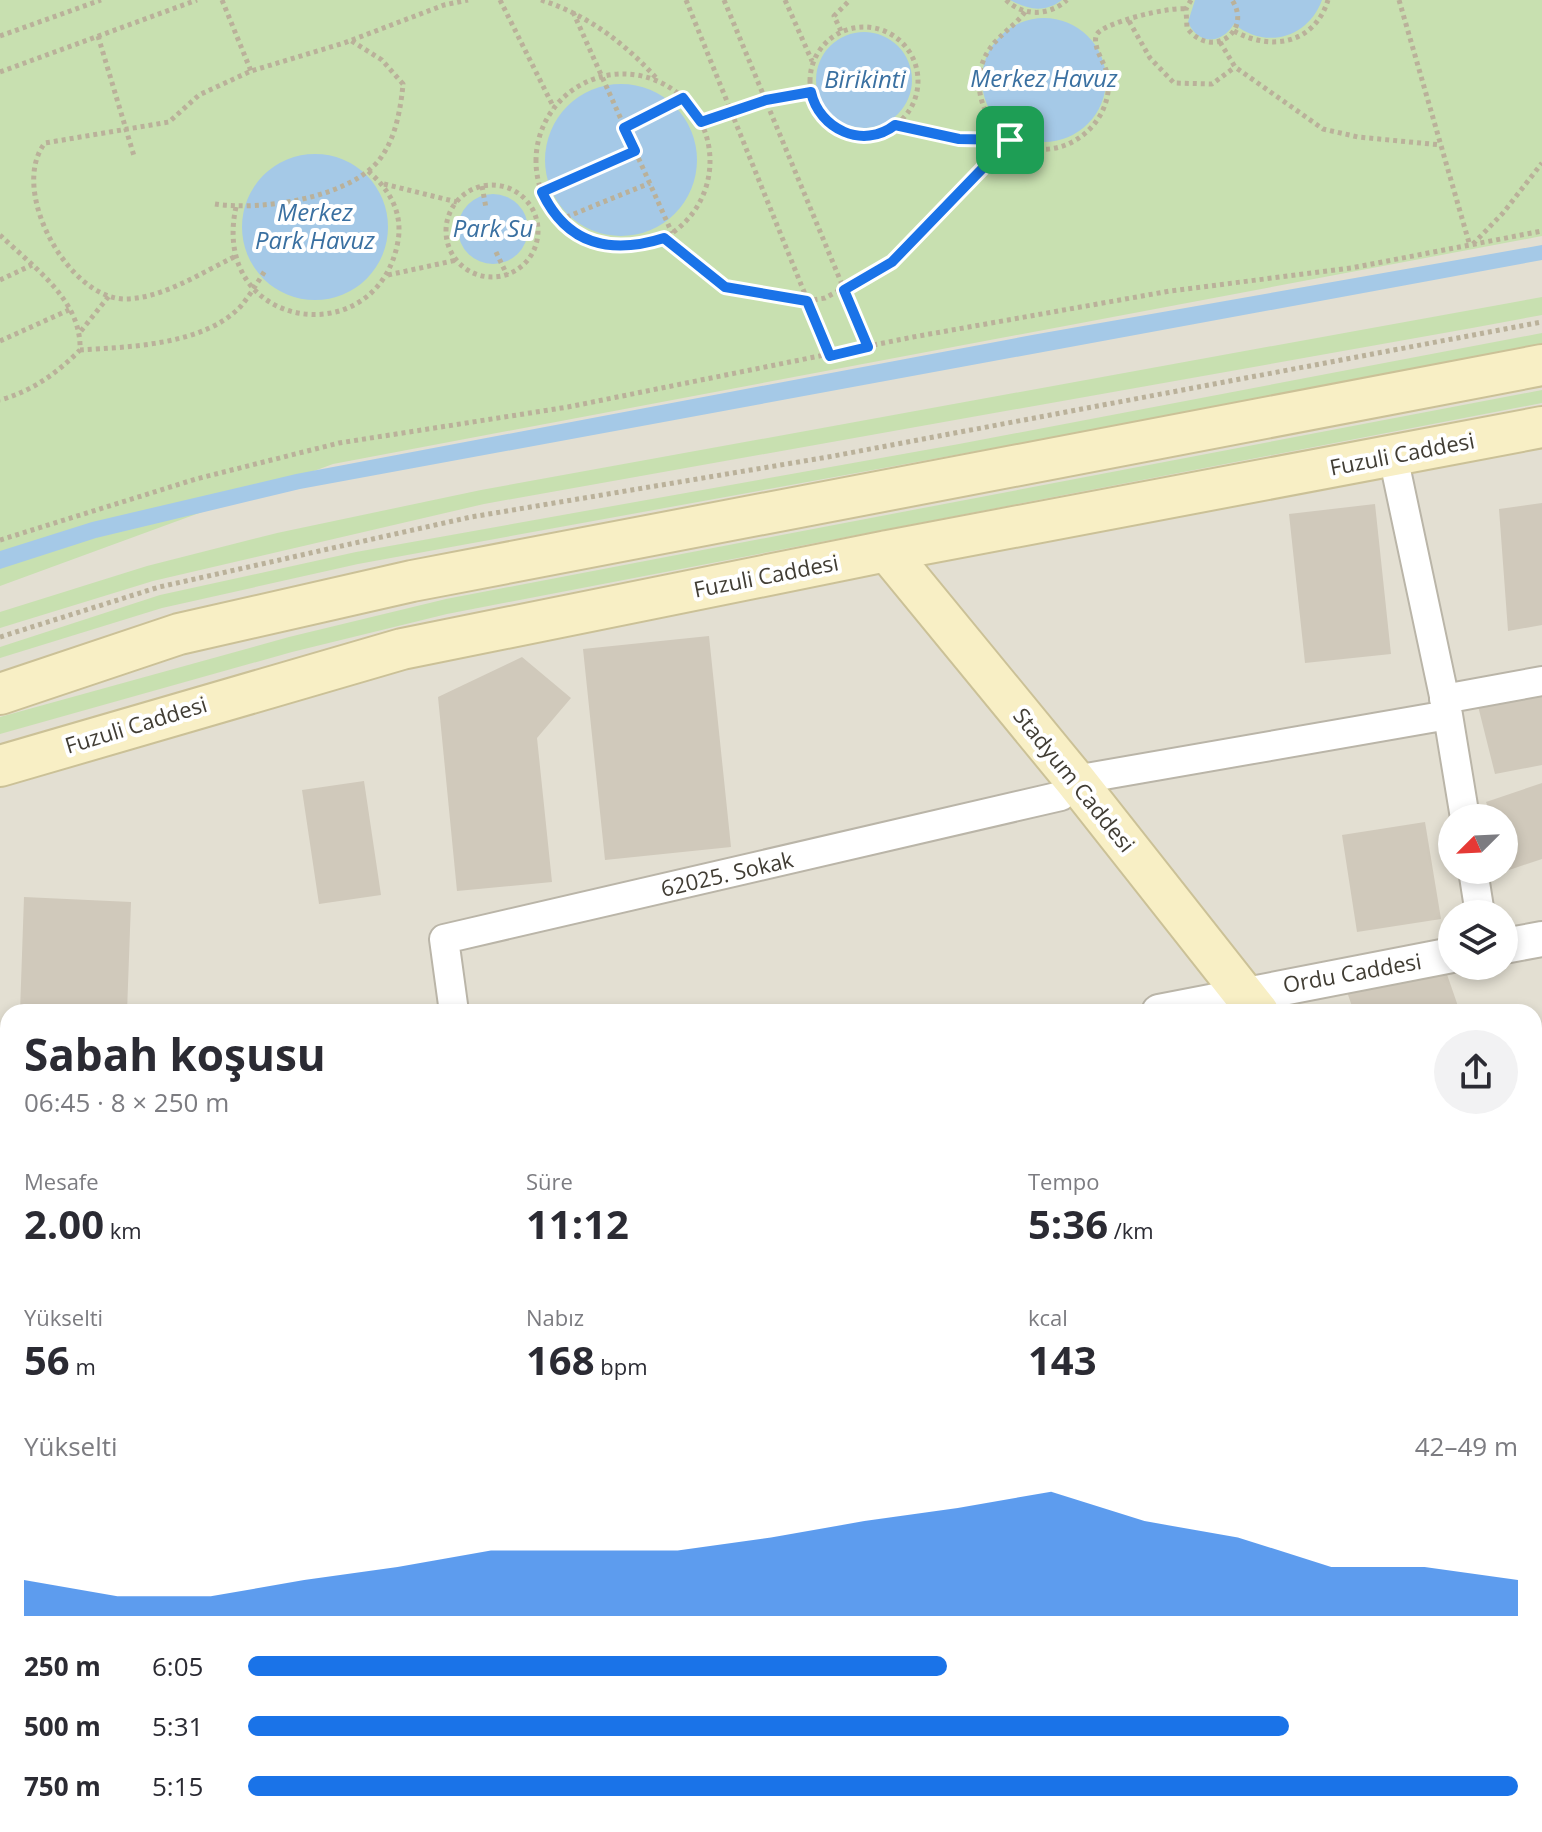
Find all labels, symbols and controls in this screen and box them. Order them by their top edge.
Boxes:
water label: Merkez Havuz [970,61,1118,94]
water label: Birikinti [824,62,907,95]
pin [976,106,1044,174]
icon: arrive [988,118,1032,162]
water label: Merkez Park Havuz [255,195,375,256]
water label: Park Su [453,211,533,244]
street label: Fuzuli Caddesi [1327,424,1477,482]
street label: Fuzuli Caddesi [691,546,841,604]
street label: Fuzuli Caddesi [61,688,210,760]
street label: Stadyum Caddesi [1007,701,1142,858]
north arrow [1438,804,1518,884]
map controls [1438,804,1518,980]
street label: 62025. Sokak [658,843,796,903]
button: layers [1438,900,1518,980]
street label: Ordu Caddesi [1280,945,1423,999]
text: Sabah koşusu [24,1024,326,1084]
button: share [1434,1030,1518,1114]
text: 06:45 · 8 × 250 m [24,1084,229,1120]
text: Mesafe [24,1166,99,1196]
text: Süre [526,1166,573,1196]
text: Tempo [1028,1166,1100,1196]
text: 2.00 [24,1196,104,1251]
text: 11:12 [526,1196,629,1251]
text: 5:36 [1028,1196,1108,1251]
text: km [104,1215,142,1245]
text: /km [1108,1215,1154,1245]
text: Yükselti [24,1302,103,1332]
text: Nabız [526,1302,584,1332]
text: kcal [1028,1302,1068,1332]
text: 56 [24,1332,70,1387]
text: 168 [526,1332,595,1387]
text: 143 [1028,1332,1097,1387]
text: m [70,1351,96,1381]
text: bpm [595,1351,648,1381]
text: Yükselti [24,1428,118,1464]
text: 42–49 m [1415,1428,1518,1464]
text: 250 m [24,1648,101,1684]
text: 6:05 [152,1648,203,1684]
text: 500 m [24,1708,101,1744]
text: 5:31 [152,1708,203,1744]
text: 750 m [24,1768,101,1804]
text: 5:15 [152,1768,203,1804]

